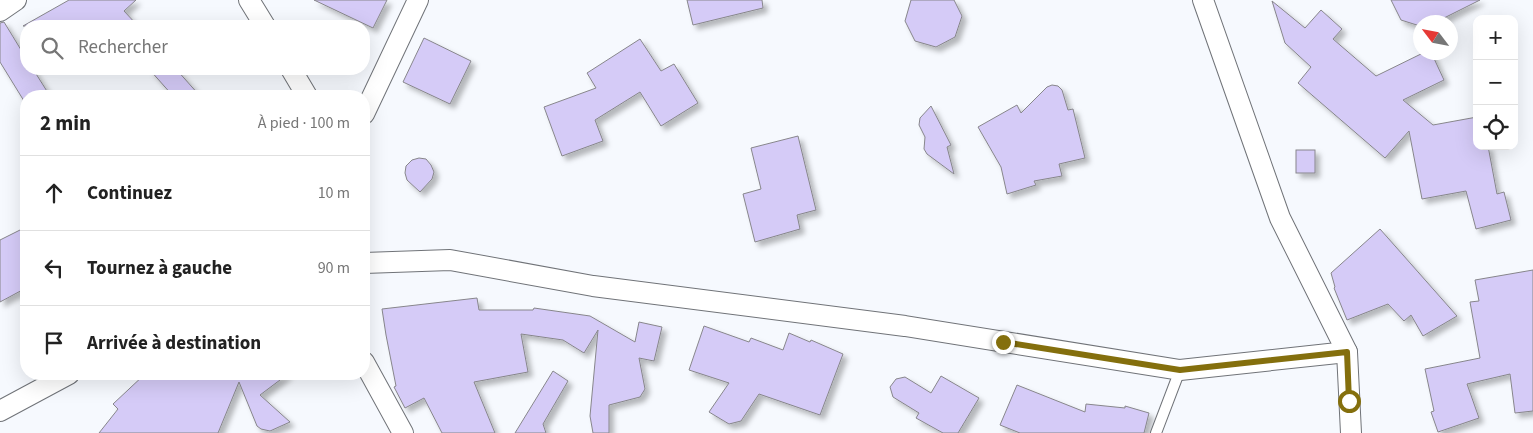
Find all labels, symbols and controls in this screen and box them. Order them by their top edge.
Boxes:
north arrow [1413,15,1458,60]
map controls [1473,15,1518,150]
button: + [1473,15,1518,60]
search box [20,20,370,75]
icon: search [38,34,66,62]
text: Rechercher [78,34,168,61]
button: − [1473,60,1518,105]
button: locate [1473,105,1518,150]
text: 2 min [40,108,91,138]
text: À pied · 100 m [258,112,350,134]
icon: ahead [40,179,68,207]
text: Continuez [87,180,172,207]
text: 10 m [318,182,350,204]
icon: left [40,254,68,282]
text: Tournez à gauche [87,255,232,282]
text: 90 m [318,257,350,279]
icon: arrive [40,329,68,357]
text: Arrivée à destination [87,330,261,357]
route end [992,331,1015,354]
route start [1338,390,1361,413]

